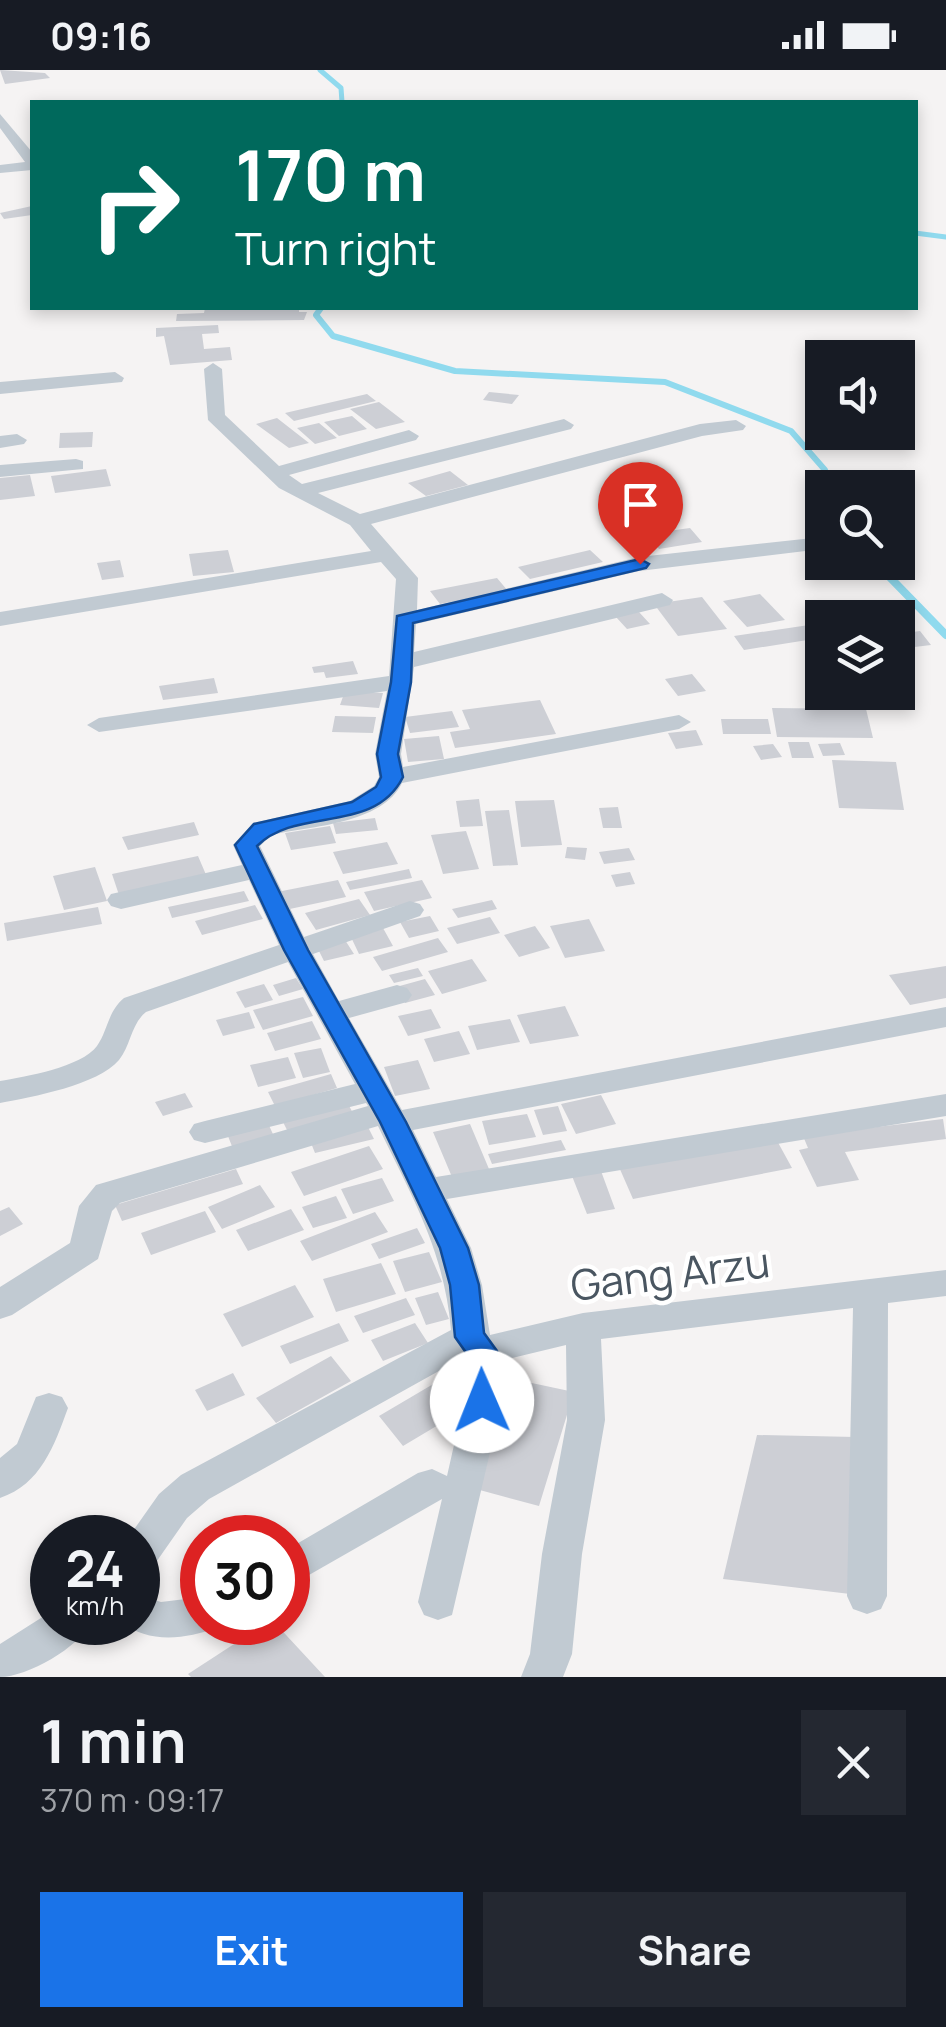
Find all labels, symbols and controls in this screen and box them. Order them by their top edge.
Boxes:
text: 09:16 [50,9,152,61]
text: 170 m [235,126,426,222]
icon: right [70,140,200,270]
text: Turn right [235,217,436,279]
map controls [805,340,915,710]
button: sound [805,340,915,450]
pin [598,462,683,565]
button: search [805,470,915,580]
icon: arrive [613,477,668,532]
button: layers [805,600,915,710]
street label: Gang Arzu [567,1232,773,1314]
position arrow [430,1349,534,1453]
speed limit sign: 30 [180,1515,310,1645]
text: 24 [65,1534,125,1602]
text: km/h [66,1588,124,1623]
text: 1 min [40,1699,187,1781]
button: close [801,1710,906,1815]
text: 370 m · 09:17 [40,1778,224,1822]
button: Exit [40,1892,463,2007]
button: Share [483,1892,906,2007]

